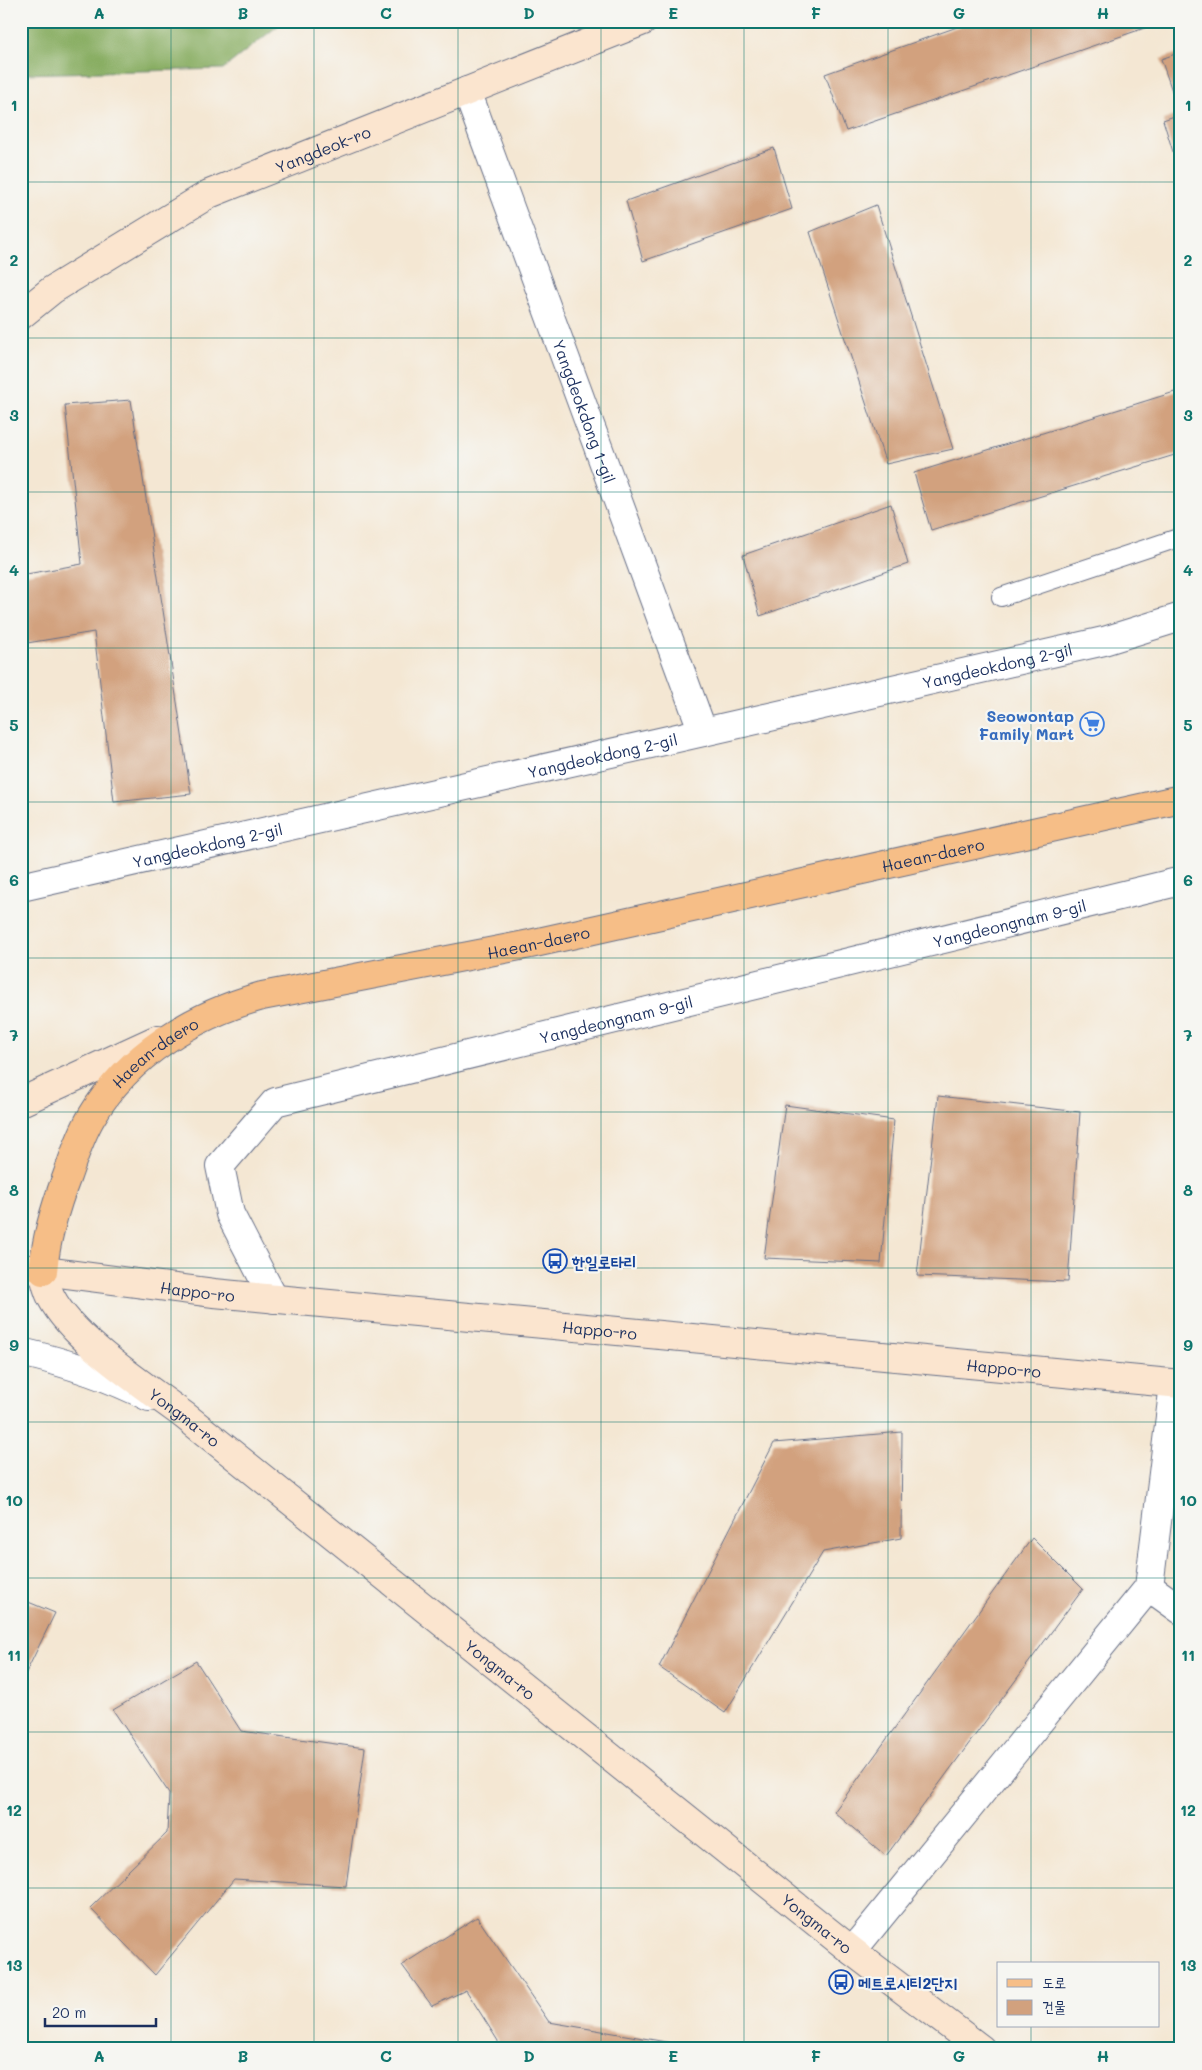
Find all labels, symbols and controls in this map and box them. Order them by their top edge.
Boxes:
text: A [93,2,105,23]
text: B [238,2,248,23]
text: C [380,2,392,23]
text: D [523,2,535,23]
text: E [668,2,678,23]
text: F [811,2,821,23]
text: G [953,2,965,23]
text: H [1097,2,1109,23]
text: 1 [10,94,18,115]
text: 1 [1184,94,1192,115]
street label: Yangdeok-ro [272,120,373,177]
text: 2 [10,249,19,270]
text: 2 [1184,249,1193,270]
street label: Yangdeokdong 1-gil [549,336,621,486]
text: 3 [9,404,19,425]
text: 3 [1183,404,1193,425]
text: 4 [9,559,19,580]
text: 4 [1183,559,1193,580]
street label: Yangdeokdong 2-gil [920,638,1074,693]
place label: Seowontap Family Mart [979,705,1074,744]
supermarket icon: Seowontap Family Mart [1079,711,1105,737]
text: 5 [9,714,19,735]
text: 5 [1183,714,1193,735]
street label: Yangdeokdong 2-gil [525,728,679,782]
street label: Yangdeokdong 2-gil [130,817,284,872]
street label: Haean-daero [879,833,986,876]
text: 6 [9,869,19,890]
text: 6 [1183,869,1193,890]
street label: Yangdeongnam 9-gil [930,894,1088,952]
street label: Haean-daero [485,921,592,963]
street label: Yangdeongnam 9-gil [537,990,695,1048]
street label: Haean-daero [107,1012,202,1092]
text: 7 [10,1024,19,1045]
text: 7 [1184,1024,1193,1045]
text: 8 [9,1179,19,1200]
text: 8 [1183,1179,1193,1200]
bus stop icon: 한일로타리 [542,1248,568,1274]
place label: 한일로타리 [571,1251,636,1272]
street label: Happo-ro [159,1276,236,1305]
street label: Happo-ro [561,1315,638,1343]
text: 9 [9,1334,19,1355]
text: 9 [1183,1334,1193,1355]
street label: Happo-ro [966,1353,1042,1381]
street label: Yongma-ro [145,1383,225,1451]
text: 10 [5,1489,23,1510]
text: 10 [1179,1489,1197,1510]
street label: Yongma-ro [461,1634,540,1704]
text: 11 [7,1644,21,1665]
text: 11 [1181,1644,1195,1665]
text: 12 [6,1799,22,1820]
text: 12 [1180,1799,1196,1820]
street label: Yongma-ro [777,1888,857,1958]
text: 13 [6,1954,23,1975]
text: 13 [1180,1954,1197,1975]
legend [997,1962,1160,2028]
bus stop icon: 메트로시티2단지 [828,1969,854,1995]
place label: 메트로시티2단지 [858,1972,957,1993]
text: 도로 [1042,1972,1066,1992]
scale bar [45,1995,156,2027]
text: 건물 [1042,1996,1066,2016]
text: 20 m [52,2002,86,2022]
text: A [93,2045,105,2066]
text: B [238,2045,248,2066]
text: C [380,2045,392,2066]
text: D [523,2045,535,2066]
text: E [668,2045,678,2066]
text: F [811,2045,821,2066]
text: G [953,2045,965,2066]
text: H [1097,2045,1109,2066]

